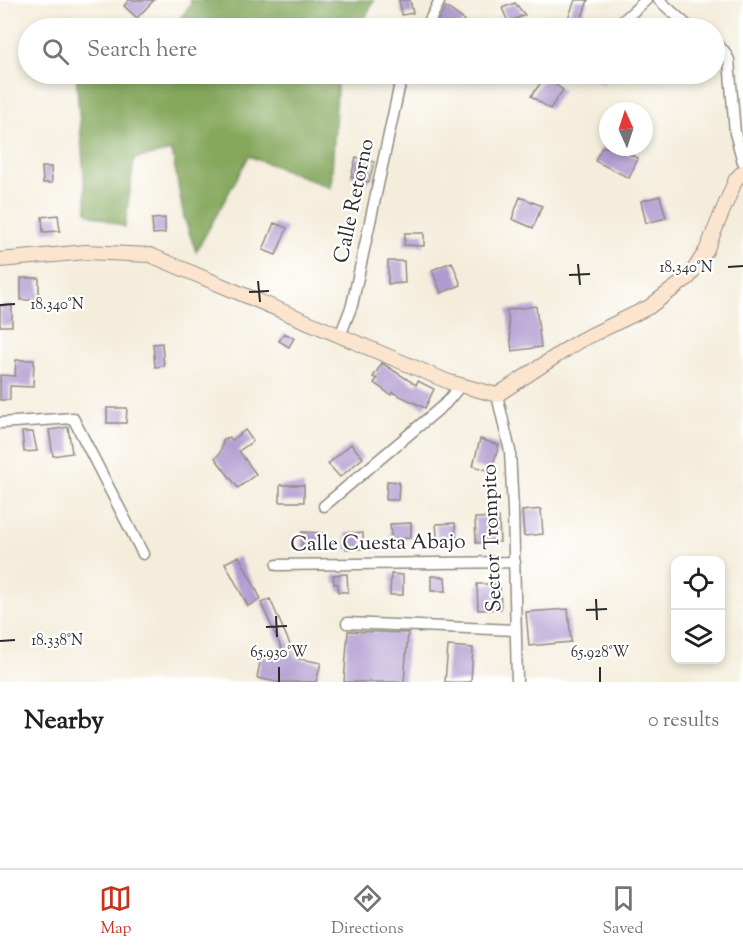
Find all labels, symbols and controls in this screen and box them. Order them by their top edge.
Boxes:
search box [18,18,725,84]
icon: search [39,35,72,68]
text: Search here [87,35,197,67]
north arrow [599,102,653,156]
street label: Calle Retorno [327,136,383,266]
text: 18.340°N [659,258,713,279]
text: 18.340°N [30,295,84,316]
street label: Sector Trompito [475,463,511,613]
street label: Calle Cuesta Abajo [290,527,466,561]
map controls [671,556,725,664]
button: locate [671,556,725,610]
button: layers [671,610,725,664]
text: 18.338°N [31,631,83,652]
text: 65.930°W [250,643,308,664]
text: 65.928°W [571,643,630,664]
text: Nearby [24,703,104,740]
text: 0 results [648,707,719,736]
tab: Map [99,882,132,941]
tab: Directions [331,882,404,941]
tab: Saved [602,882,644,941]

